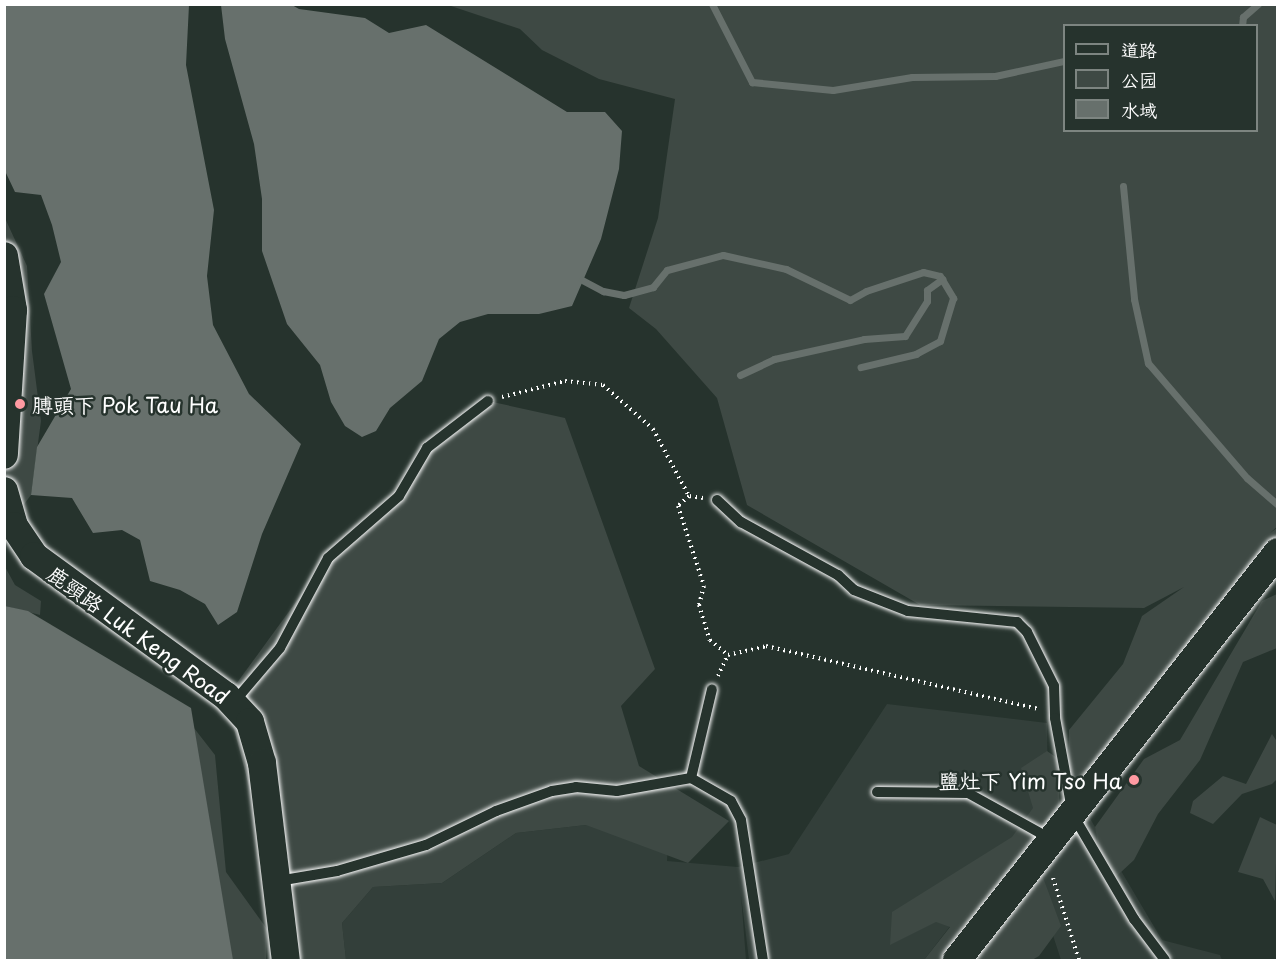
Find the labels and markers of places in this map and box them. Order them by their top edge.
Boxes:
place label: 膊頭下 Pok Tau Ha [32,391,218,417]
marker: 膊頭下 Pok Tau Ha [13,397,27,411]
place label: 鹽灶下 Yim Tso Ha [938,767,1122,793]
marker: 鹽灶下 Yim Tso Ha [1127,773,1141,787]

